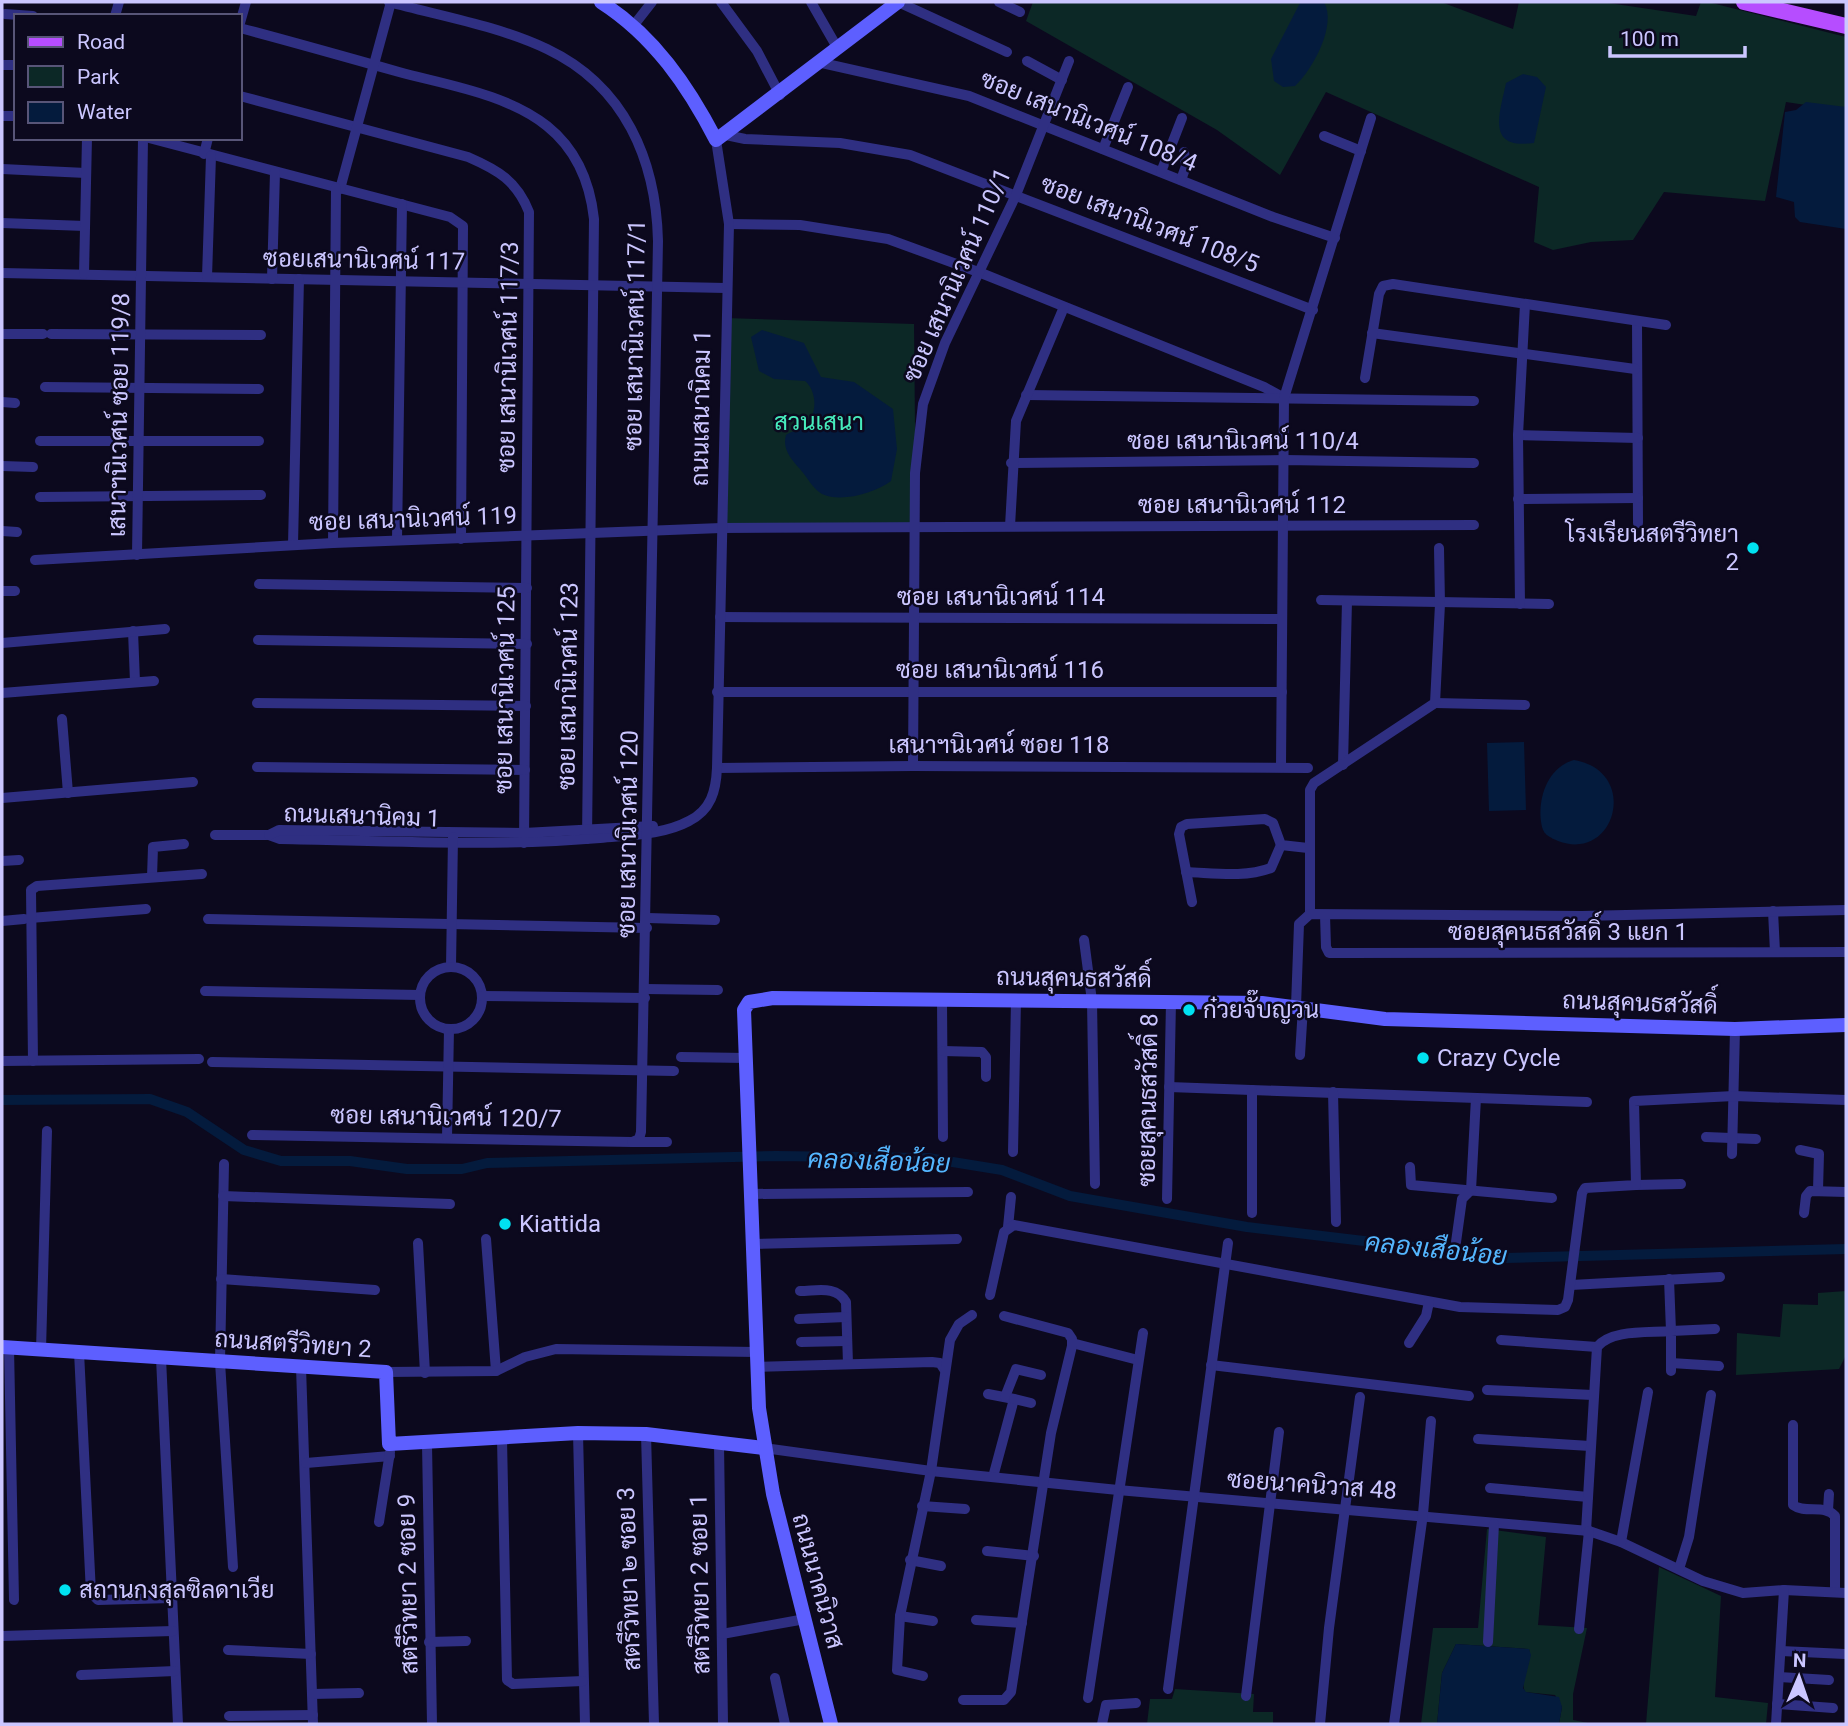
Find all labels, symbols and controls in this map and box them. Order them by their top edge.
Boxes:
legend [14,14,242,140]
scale bar [1610,14,1745,58]
text: 100 m [1620,27,1679,51]
text: Road [77,30,125,54]
street label: ซอย เสนานิเวศน์ 108/4 [976,63,1202,177]
text: Park [77,65,120,89]
text: Water [77,100,132,124]
street label: ซอย เสนานิเวศน์ 110/1 [895,163,1017,386]
street label: ซอย เสนานิเวศน์ 108/5 [1037,168,1264,279]
street label: ซอย เสนานิเวศน์ 117/1 [617,219,651,451]
street label: ซอย เสนานิเวศน์ 117/3 [490,241,524,473]
street label: ซอยเสนานิเวศน์ 117 [263,242,465,276]
street label: เสนาฯนิเวศน์ ซอย 119/8 [101,292,135,537]
street label: ถนนเสนานิคม 1 [686,329,716,487]
park label: สวนเสนา [774,408,864,436]
street label: ซอย เสนานิเวศน์ 110/4 [1127,425,1359,455]
street label: ซอย เสนานิเวศน์ 112 [1138,489,1346,519]
street label: ซอย เสนานิเวศน์ 119 [308,499,517,537]
place label: โรงเรียนสตรีวิทยา 2 [1564,518,1739,576]
marker: โรงเรียนสตรีวิทยา 2 [1745,540,1761,556]
street label: ซอย เสนานิเวศน์ 114 [897,581,1105,611]
street label: ซอย เสนานิเวศน์ 123 [550,582,584,790]
street label: ซอย เสนานิเวศน์ 125 [487,586,521,794]
street label: ซอย เสนานิเวศน์ 116 [896,654,1104,684]
street label: เสนาฯนิเวศน์ ซอย 118 [888,729,1110,759]
street label: ซอย เสนานิเวศน์ 120 [610,730,644,938]
street label: ถนนเสนานิคม 1 [283,799,441,833]
street label: ซอยสุคนธสวัสดิ์ 3 แยก 1 [1448,910,1688,948]
street label: ถนนสุคนธสวัสดิ์ [996,955,1152,995]
street label: ถนนสุคนธสวัสดิ์ [1562,978,1718,1022]
place label: ก๋วยจั๊บญวน [1203,989,1319,1024]
marker: ก๋วยจั๊บญวน [1181,1002,1197,1018]
street label: ซอยสุคนธสวัสดิ์ 8 [1125,1013,1166,1187]
place label: Crazy Cycle [1437,1044,1561,1072]
marker: Crazy Cycle [1415,1050,1431,1066]
street label: ซอย เสนานิเวศน์ 120/7 [330,1099,562,1133]
water label: คลองเสือน้อย [807,1143,951,1178]
place label: Kiattida [519,1210,601,1238]
marker: Kiattida [497,1216,513,1232]
water label: คลองเสือน้อย [1363,1226,1509,1271]
street label: ถนนสตรีวิทยา 2 [213,1324,373,1363]
street label: ซอยนาคนิวาส 48 [1226,1465,1398,1505]
street label: สตรีวิทยา ๒ ซอย 3 [611,1487,646,1671]
street label: สตรีวิทยา 2 ซอย 9 [391,1493,424,1675]
street label: สตรีวิทยา 2 ซอย 1 [683,1493,716,1675]
street label: ถนนนาคนิวาส [786,1510,850,1652]
place label: สถานกงสุลซิลดาเวีย [79,1575,274,1606]
marker: สถานกงสุลซิลดาเวีย [57,1582,73,1598]
north arrow [1764,1642,1834,1712]
text: N [1792,1649,1807,1672]

